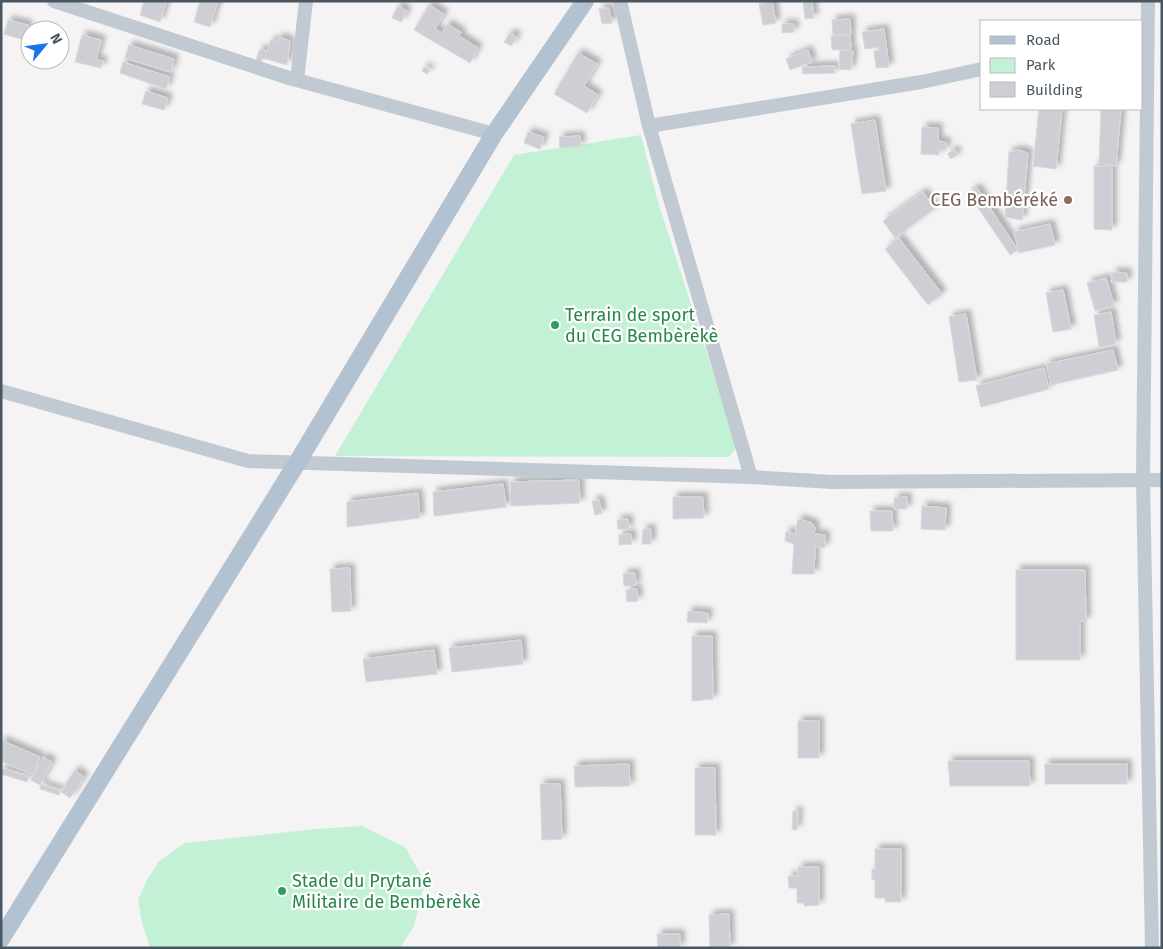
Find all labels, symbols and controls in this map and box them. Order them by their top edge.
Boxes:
north arrow [20,20,70,70]
legend [980,20,1143,110]
text: N [46,31,66,47]
text: Road [1026,31,1061,49]
text: Park [1026,56,1056,74]
text: Building [1026,81,1082,99]
place label: CEG Bembéréké [931,189,1058,211]
marker: CEG Bembéréké [1062,194,1074,206]
place label: Terrain de sport du CEG Bembèrèkè [565,304,718,347]
marker: Terrain de sport du CEG Bembèrèkè [549,319,561,331]
place label: Stade du Prytané Militaire de Bembèrèkè [292,870,481,913]
marker: Stade du Prytané Militaire de Bembèrèkè [276,885,288,897]

